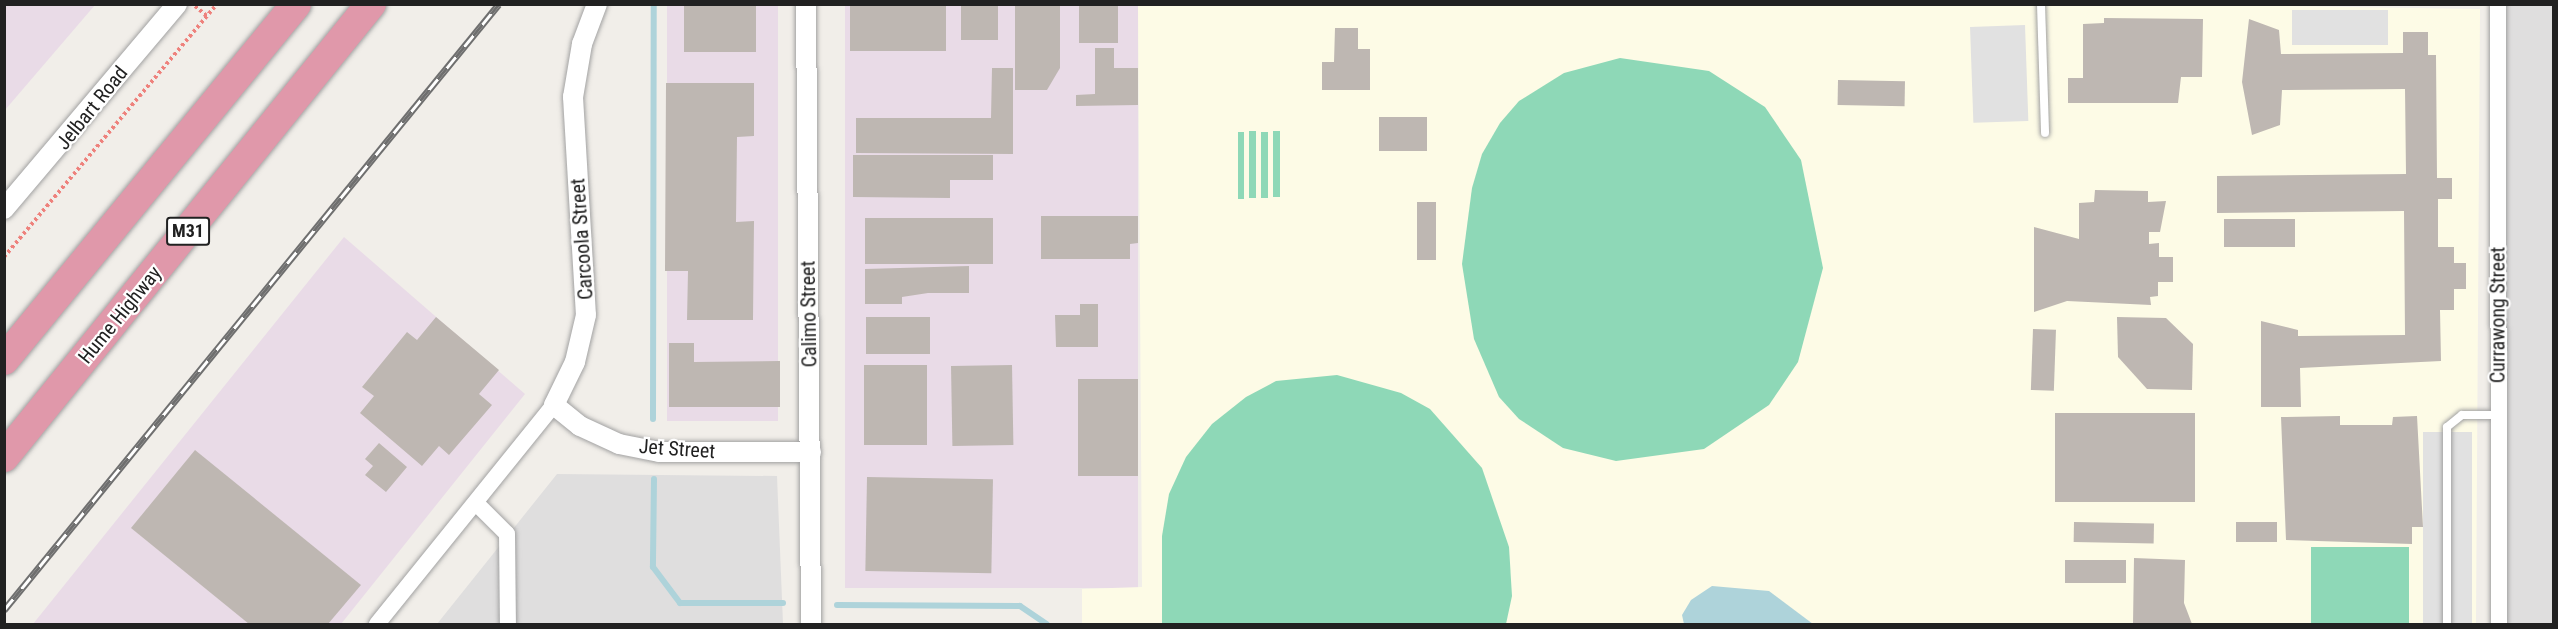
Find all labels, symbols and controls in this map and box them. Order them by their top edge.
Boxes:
street label: Jelbart Road [51,61,133,155]
street label: Carcoola Street [566,177,598,301]
road number: M31 [166,216,210,246]
street label: Currawong Street [2486,247,2510,383]
street label: Calimo Street [796,260,822,368]
street label: Hume Highway [73,261,167,369]
street label: Jet Street [638,434,716,464]

